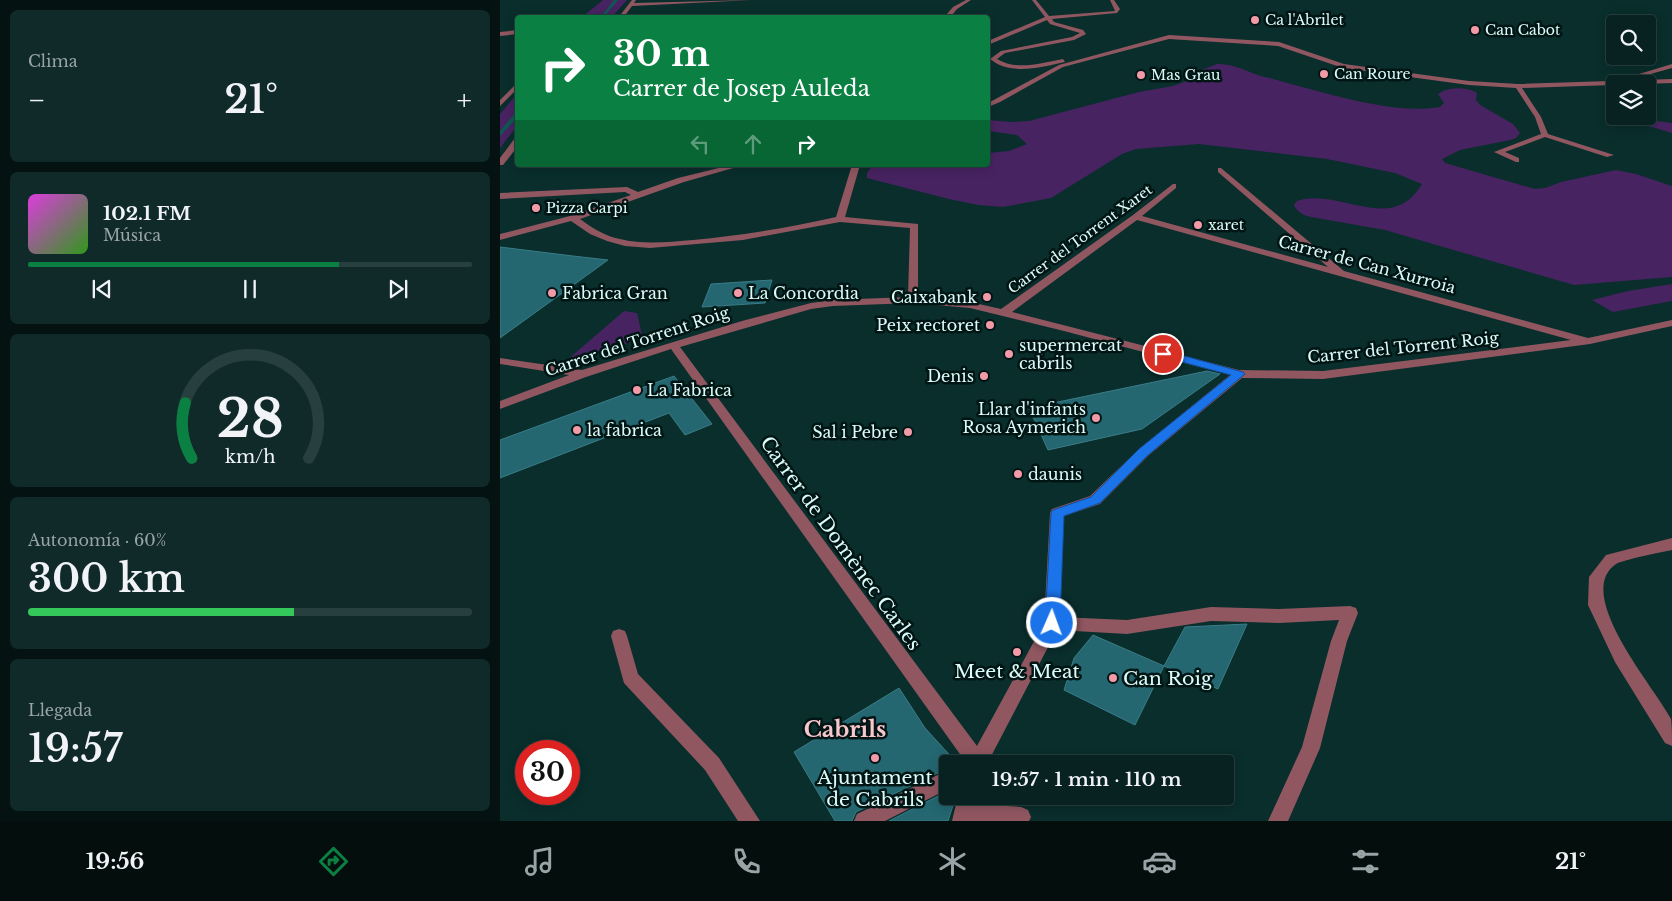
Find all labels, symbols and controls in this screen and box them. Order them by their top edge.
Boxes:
place label: Ca l'Abrilet [1265,11,1344,29]
marker: Ca l'Abrilet [1249,14,1261,26]
map controls [1606,15,1656,125]
button: search [1606,15,1656,65]
place label: Can Cabot [1485,21,1561,39]
marker: Can Cabot [1469,24,1481,36]
text: 30 m [613,32,710,75]
icon: right [530,35,595,100]
text: Clima [28,51,78,71]
place label: Can Roure [1334,65,1411,83]
place label: Mas Grau [1151,66,1221,84]
marker: Can Roure [1318,68,1330,80]
marker: Mas Grau [1135,69,1147,81]
text: Carrer de Josep Auleda [613,75,870,102]
button: layers [1606,75,1656,125]
text: 21° [224,76,278,123]
text: − [28,83,46,118]
text: + [457,83,472,118]
icon: left [686,130,714,158]
icon: ahead [739,130,767,158]
icon: right [792,130,820,158]
street label: Carrer del Torrent Xaret [1004,180,1156,297]
place label: Pizza Carpi [546,199,628,217]
text: 102.1 FM [103,202,191,225]
marker: Pizza Carpi [530,202,542,214]
place label: xaret [1208,216,1245,234]
marker: xaret [1192,219,1204,231]
text: Música [103,225,161,245]
street label: Carrer de Can Xurroia [1276,231,1458,297]
icon: previous [88,275,116,303]
icon: pause [236,275,264,303]
icon: next [384,275,412,303]
place label: Fabrica Gran [562,283,668,303]
place label: La Concordia [748,283,859,303]
marker: Fabrica Gran [546,287,558,299]
marker: La Concordia [732,287,744,299]
place label: Caixabank [891,287,977,307]
marker: Caixabank [981,291,993,303]
street label: Carrer del Torrent Roig [542,302,732,380]
place label: Peix rectoret [876,315,980,335]
marker: Peix rectoret [984,319,996,331]
street label: Carrer del Torrent Roig [1306,327,1500,367]
pin [1142,333,1184,375]
place label: supermercat cabrils [1019,335,1122,373]
icon: arrive [1149,340,1177,368]
marker: supermercat cabrils [1003,348,1015,360]
place label: Denis [927,366,974,386]
marker: Denis [978,370,990,382]
place label: La Fabrica [647,380,732,400]
marker: La Fabrica [631,384,643,396]
text: 28 [217,387,283,451]
place label: Llar d'infants Rosa Aymerich [963,399,1086,437]
marker: Llar d'infants Rosa Aymerich [1090,412,1102,424]
place label: la fabrica [587,420,662,440]
place label: Sal i Pebre [812,422,898,442]
marker: la fabrica [571,424,583,436]
marker: Sal i Pebre [902,426,914,438]
street label: Carrer de Domènec Carles [755,432,926,655]
text: km/h [225,446,275,468]
place label: daunis [1028,464,1082,484]
marker: daunis [1012,468,1024,480]
text: Autonomía · 60% [28,530,166,550]
text: 300 km [28,555,185,602]
position arrow [1025,596,1077,648]
marker: Meet & Meat [1011,646,1023,658]
place label: Meet & Meat [954,660,1081,683]
place label: Can Roig [1123,667,1213,690]
marker: Can Roig [1107,672,1119,684]
text: Llegada [28,700,92,720]
district label: Cabrils [804,716,886,743]
text: 19:57 [28,725,122,772]
speed limit sign: 30 [515,740,580,805]
marker: Ajuntament de Cabrils [869,752,881,764]
place label: Ajuntament de Cabrils [816,766,934,811]
text: 19:57 · 1 min · 110 m [991,768,1182,791]
icon: directions [316,844,351,879]
icon: music [522,844,557,879]
icon: phone [729,844,764,879]
icon: climate [935,844,970,879]
icon: car [1142,844,1177,879]
icon: filters [1348,844,1383,879]
text: 19:56 [86,848,144,875]
text: 21° [1555,848,1586,875]

